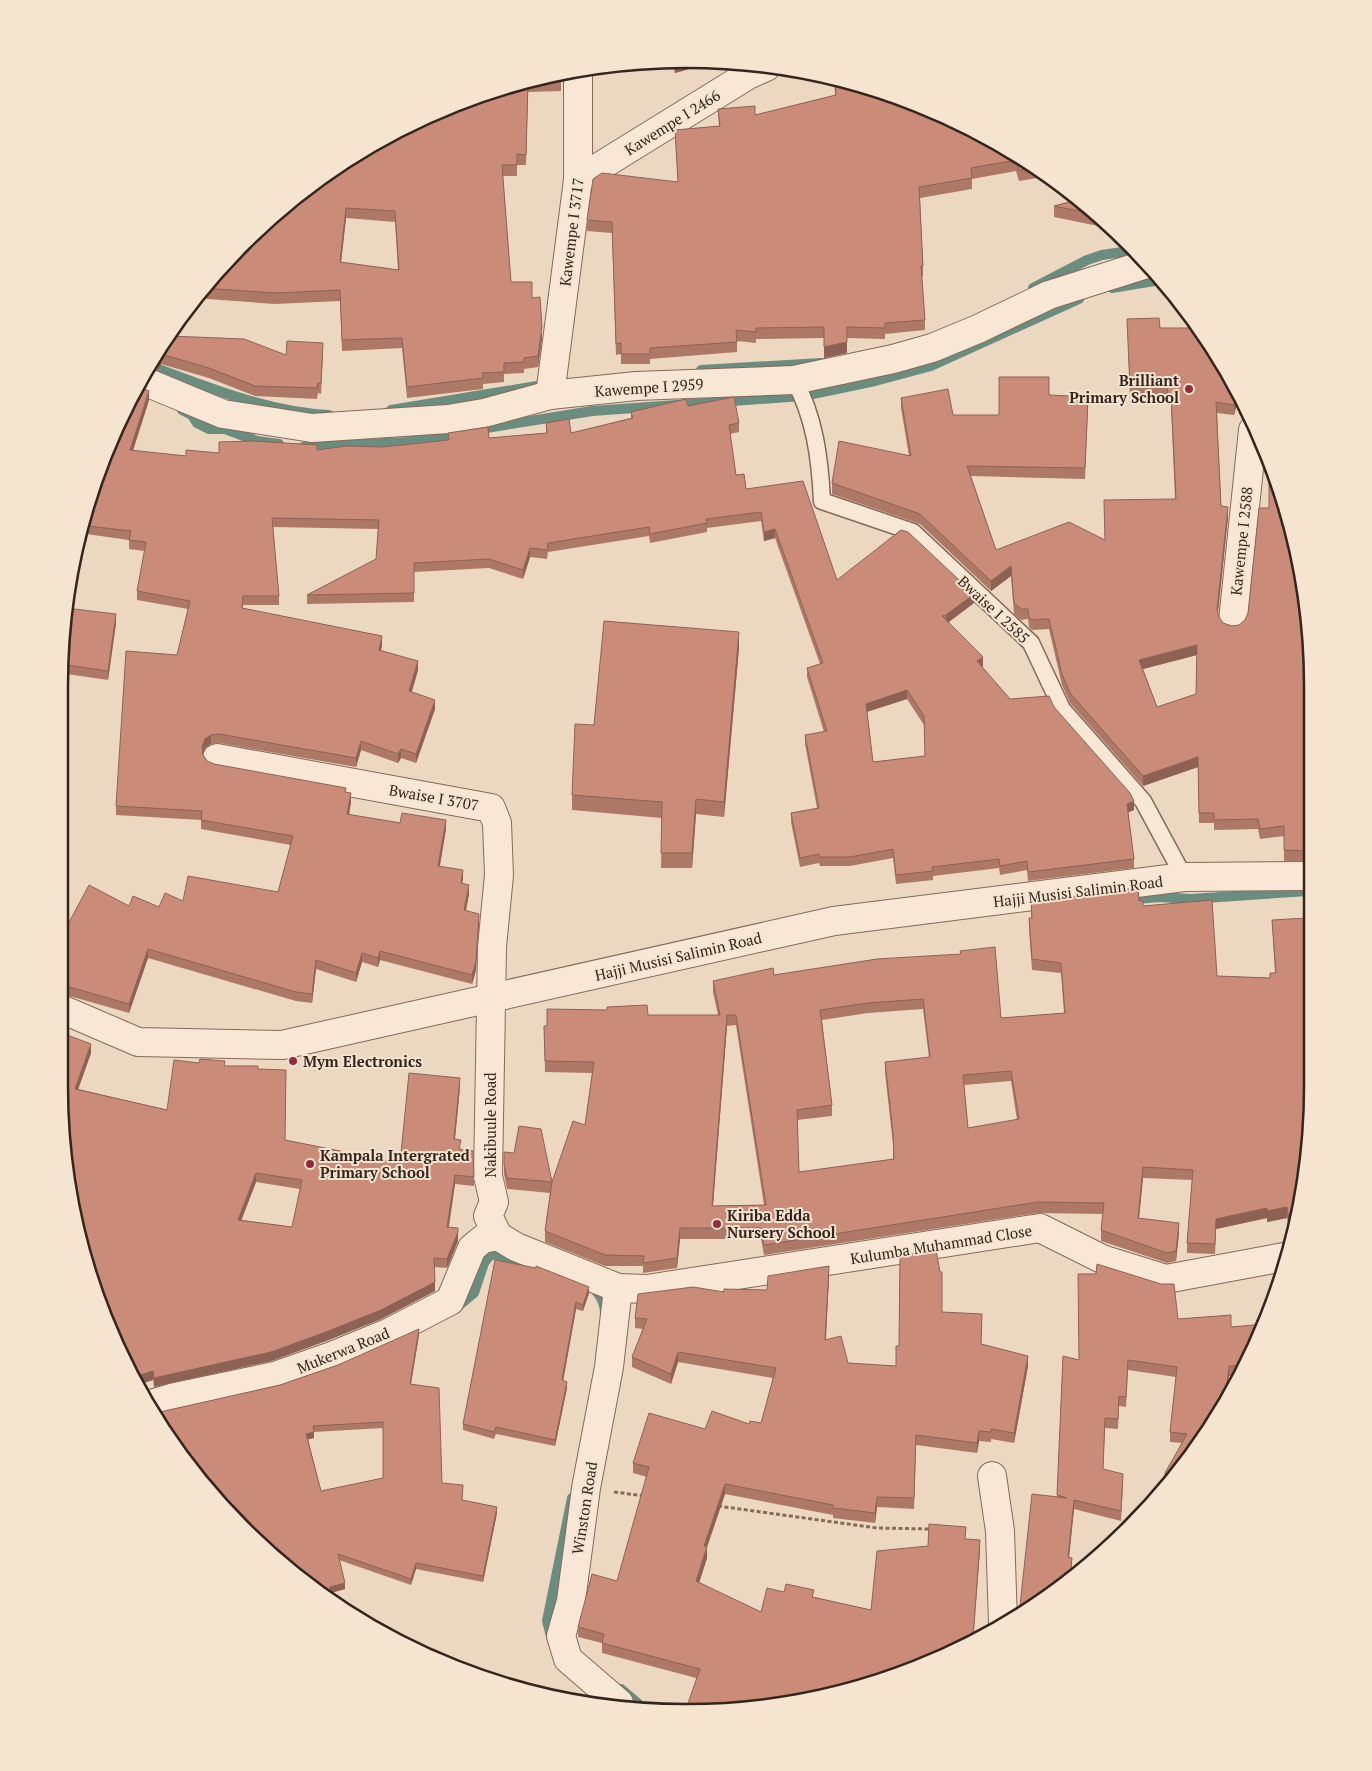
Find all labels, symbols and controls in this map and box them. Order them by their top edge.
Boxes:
street label: Kawempe I 2466 [620,85,724,159]
street label: Kawempe I 3717 [554,177,588,287]
place label: Brilliant Primary School [1069,370,1179,407]
street label: Kawempe I 2959 [594,373,704,401]
marker: Brilliant Primary School [1183,383,1195,395]
street label: Kawempe I 2588 [1225,486,1257,596]
street label: Bwaise I 2585 [954,571,1034,647]
street label: Bwaise I 3707 [388,779,480,815]
street label: Hajji Musisi Salimin Road [992,871,1164,911]
street label: Hajji Musisi Salimin Road [593,927,763,985]
place label: Mym Electronics [303,1051,422,1071]
marker: Mym Electronics [287,1055,299,1067]
street label: Nakibuule Road [480,1072,500,1178]
place label: Kampala Intergrated Primary School [320,1145,470,1182]
marker: Kampala Intergrated Primary School [304,1158,316,1170]
place label: Kiriba Edda Nursery School [727,1205,836,1242]
marker: Kiriba Edda Nursery School [711,1218,723,1230]
street label: Kulumba Muhammad Close [849,1220,1033,1268]
street label: Mukerwa Road [294,1322,392,1378]
street label: Winston Road [567,1460,601,1556]

